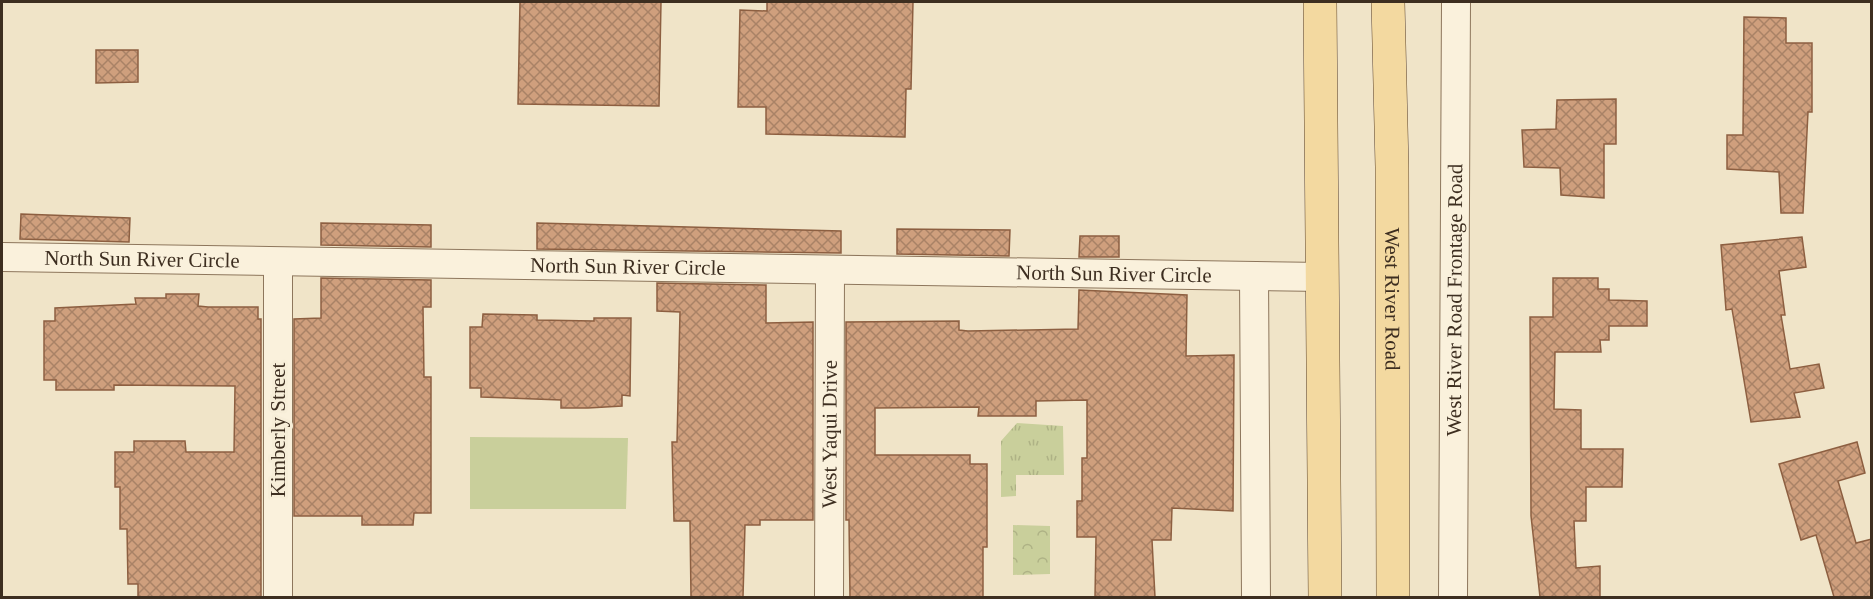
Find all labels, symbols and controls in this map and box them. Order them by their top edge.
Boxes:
street label: West River Road Frontage Road [1442,163,1467,436]
street label: West River Road [1380,227,1404,371]
street label: North Sun River Circle [44,246,240,273]
street label: North Sun River Circle [530,253,726,280]
street label: North Sun River Circle [1016,260,1212,287]
street label: West Yaqui Drive [817,360,842,508]
street label: Kimberly Street [266,362,290,497]

